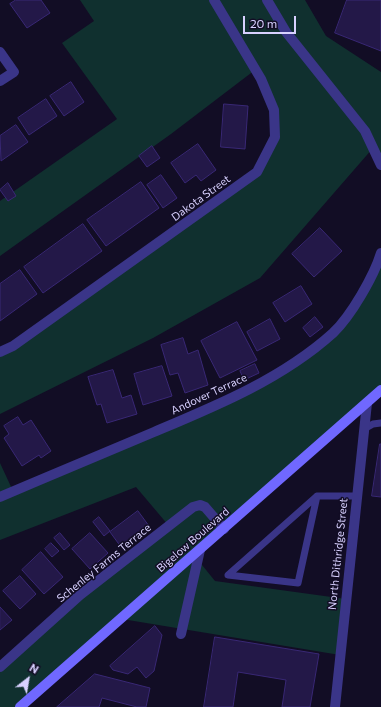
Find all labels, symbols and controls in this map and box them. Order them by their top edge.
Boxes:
scale bar [245,8,298,34]
text: 20 m [250,16,277,30]
street label: Dakota Street [169,172,233,224]
street label: Andover Terrace [169,371,249,417]
street label: North Dithridge Street [326,497,350,611]
street label: Bigelow Boulevard [154,505,232,575]
street label: Schenley Farms Terrace [54,521,154,605]
north arrow [8,659,48,699]
text: N [28,661,41,676]

